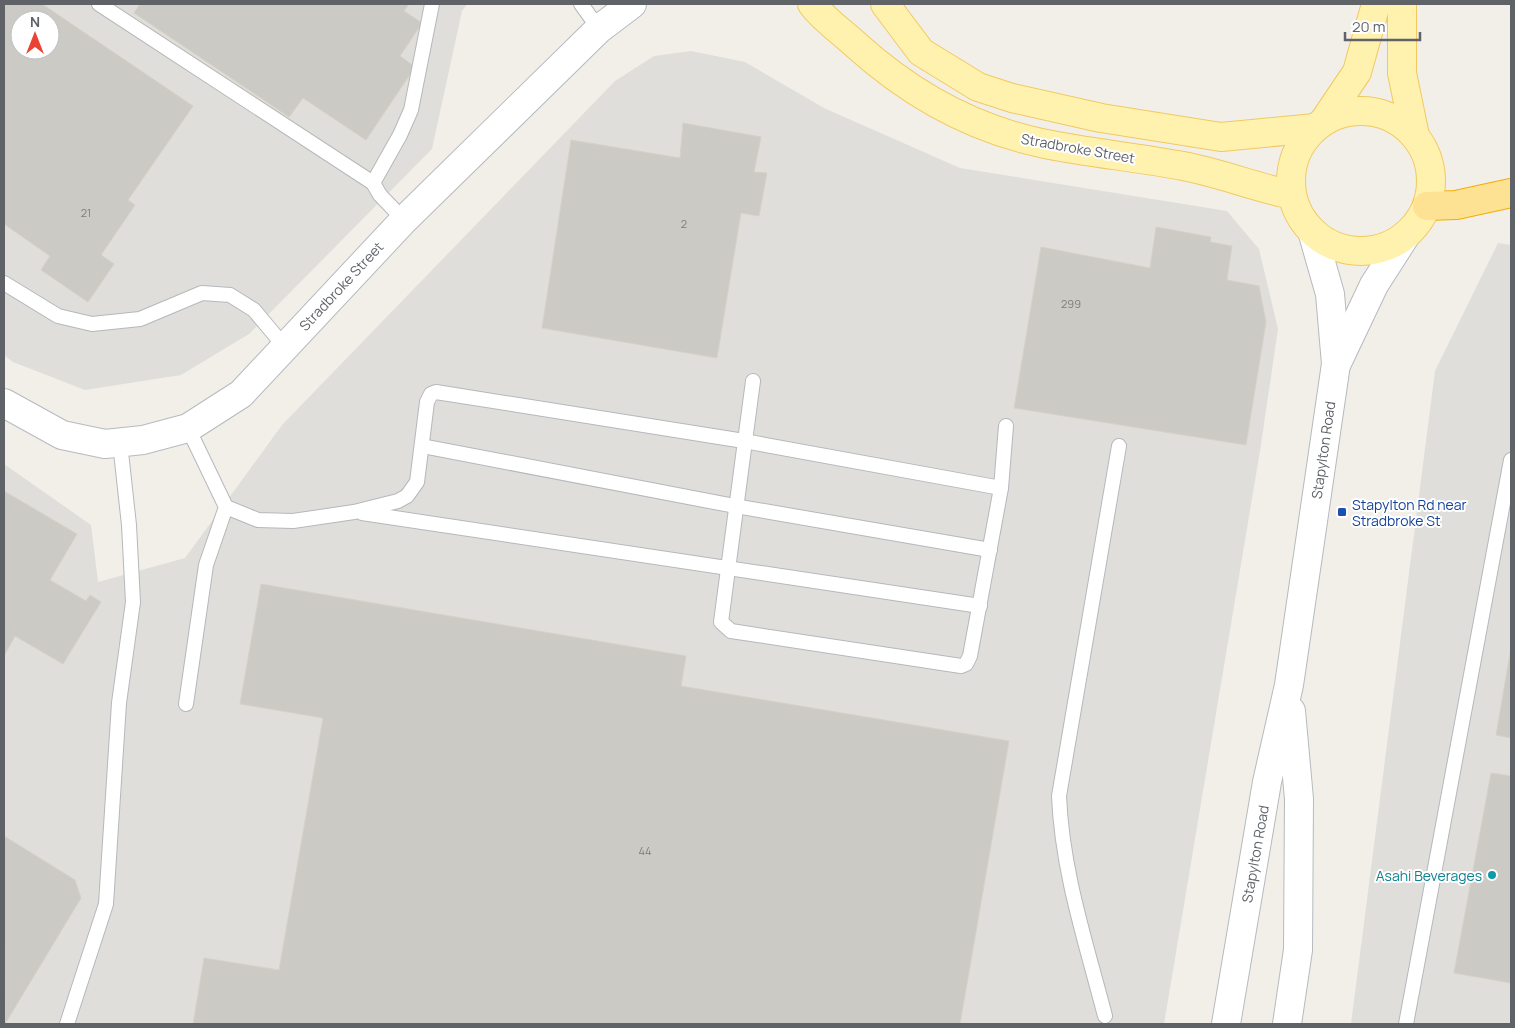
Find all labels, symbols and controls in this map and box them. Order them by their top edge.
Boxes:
north arrow [10,10,60,60]
scale bar [1345,10,1420,42]
text: N [30,12,40,31]
text: 20 m [1352,16,1385,37]
street label: Stradbroke Street [1019,129,1137,167]
house number: 21 [81,205,91,220]
house number: 2 [681,216,687,231]
street label: Stradbroke Street [295,237,388,335]
house number: 299 [1061,296,1081,311]
street label: Stapylton Road [1307,400,1339,500]
place label: Stapylton Rd near Stradbroke St [1352,495,1466,530]
marker: Stapylton Rd near Stradbroke St [1336,506,1348,518]
street label: Stapylton Road [1237,804,1273,904]
house number: 44 [638,843,652,858]
place label: Asahi Beverages [1376,866,1482,885]
marker: Asahi Beverages [1486,869,1498,881]

